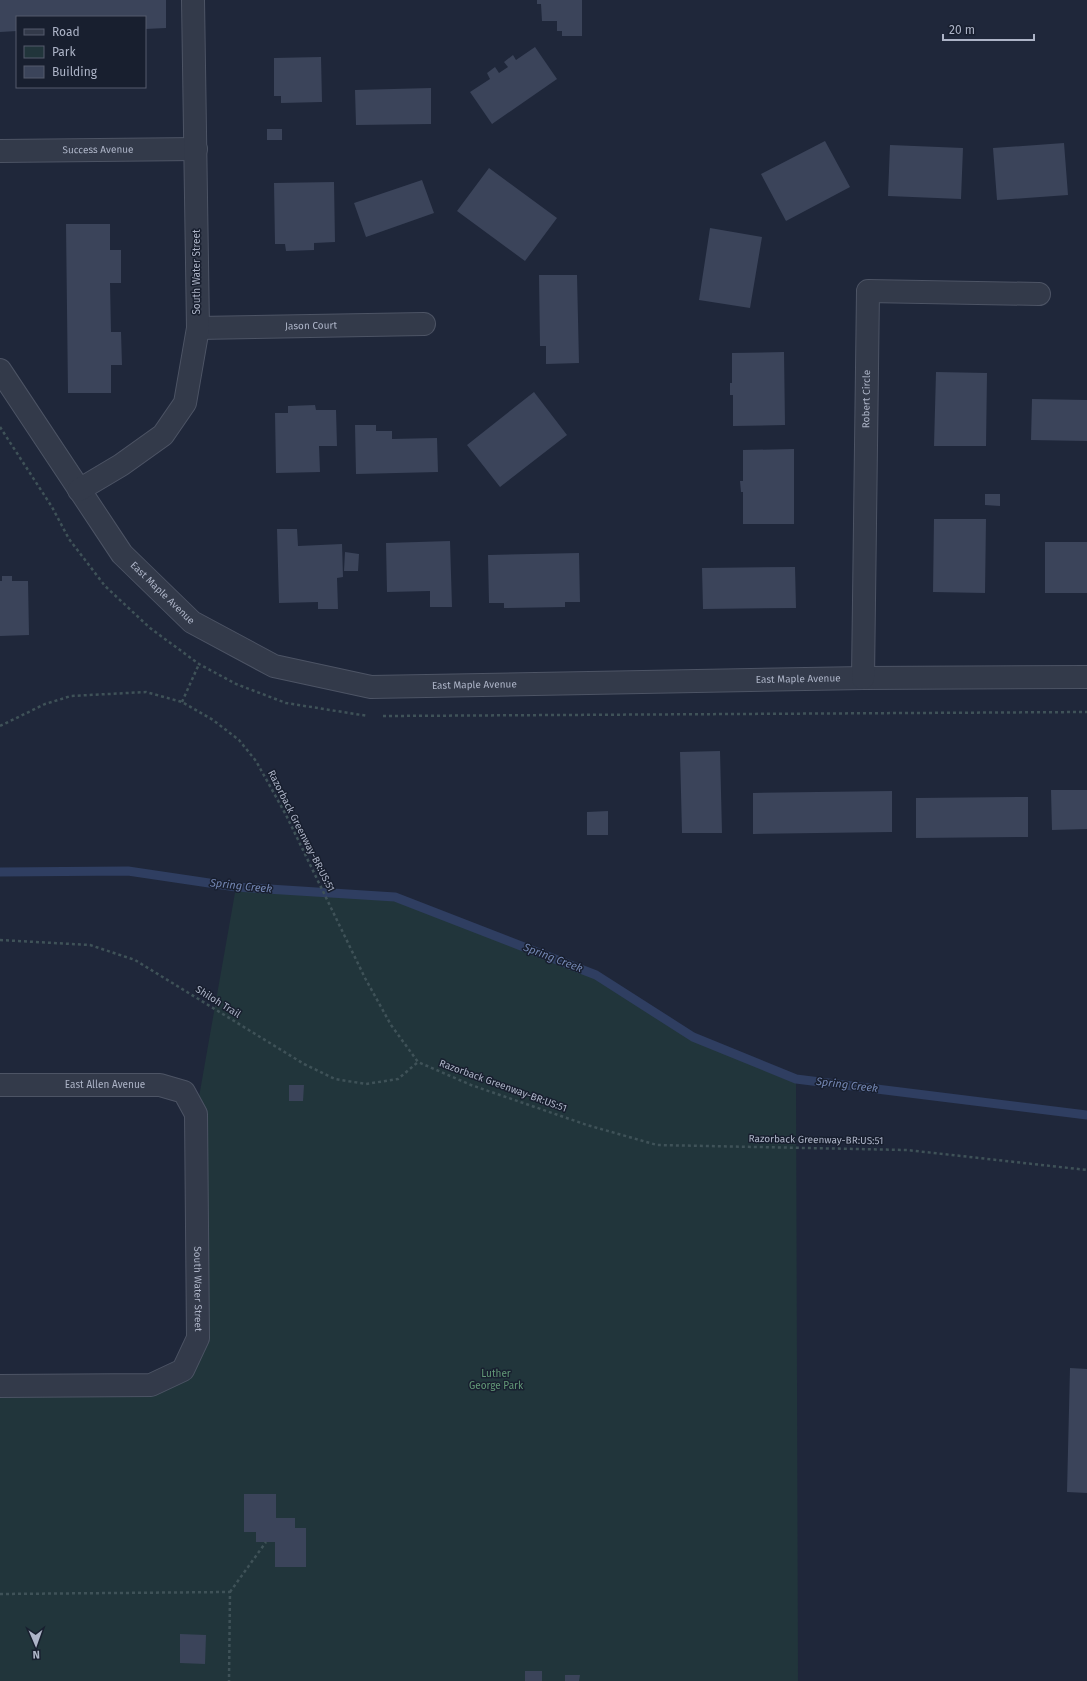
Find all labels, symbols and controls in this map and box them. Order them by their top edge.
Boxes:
legend [16,16,146,88]
scale bar [943,16,1034,42]
text: 20 m [949,23,975,37]
text: Road [52,25,80,39]
text: Park [52,45,76,59]
text: Building [52,65,98,79]
street label: Success Avenue [62,144,134,156]
street label: South Water Street [191,229,203,315]
street label: Jason Court [285,320,337,332]
street label: Robert Circle [860,370,873,428]
street label: East Maple Avenue [128,559,197,627]
street label: East Maple Avenue [756,672,841,686]
street label: East Maple Avenue [432,678,517,692]
street label: Razorback Greenway-BR:US:51 [265,768,337,894]
water label: Spring Creek [208,876,273,896]
water label: Spring Creek [521,940,584,975]
street label: Shiloh Trail [193,983,243,1021]
street label: Razorback Greenway-BR:US:51 [438,1057,568,1115]
water label: Spring Creek [814,1075,879,1095]
street label: East Allen Avenue [65,1079,145,1091]
street label: Razorback Greenway-BR:US:51 [748,1133,884,1147]
street label: South Water Street [191,1246,204,1332]
park label: Luther George Park [469,1368,524,1392]
north arrow [16,1625,56,1665]
text: N [32,1648,40,1661]

